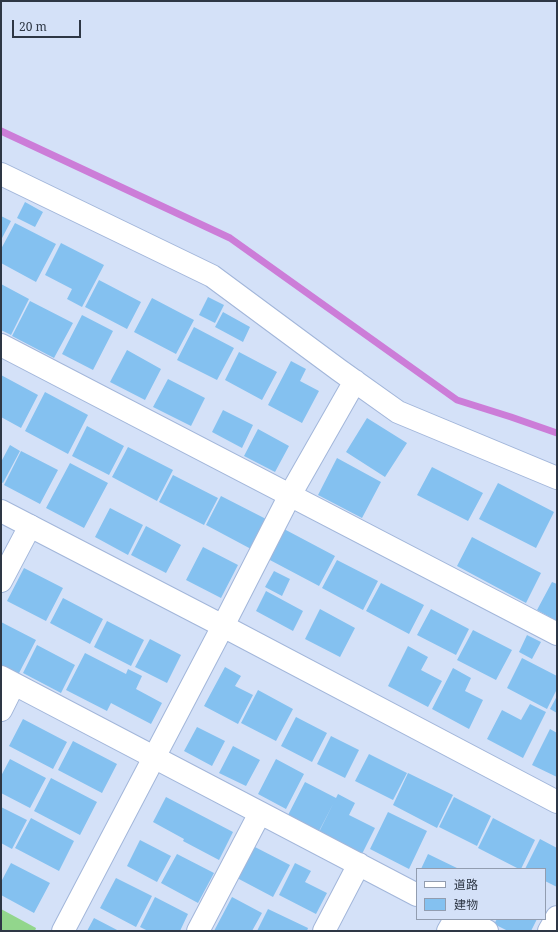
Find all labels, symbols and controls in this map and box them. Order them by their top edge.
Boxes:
scale bar [14,12,83,38]
text: 20 m [19,18,47,35]
legend [416,868,546,920]
text: 道路 [454,876,478,893]
text: 建物 [454,896,478,913]

